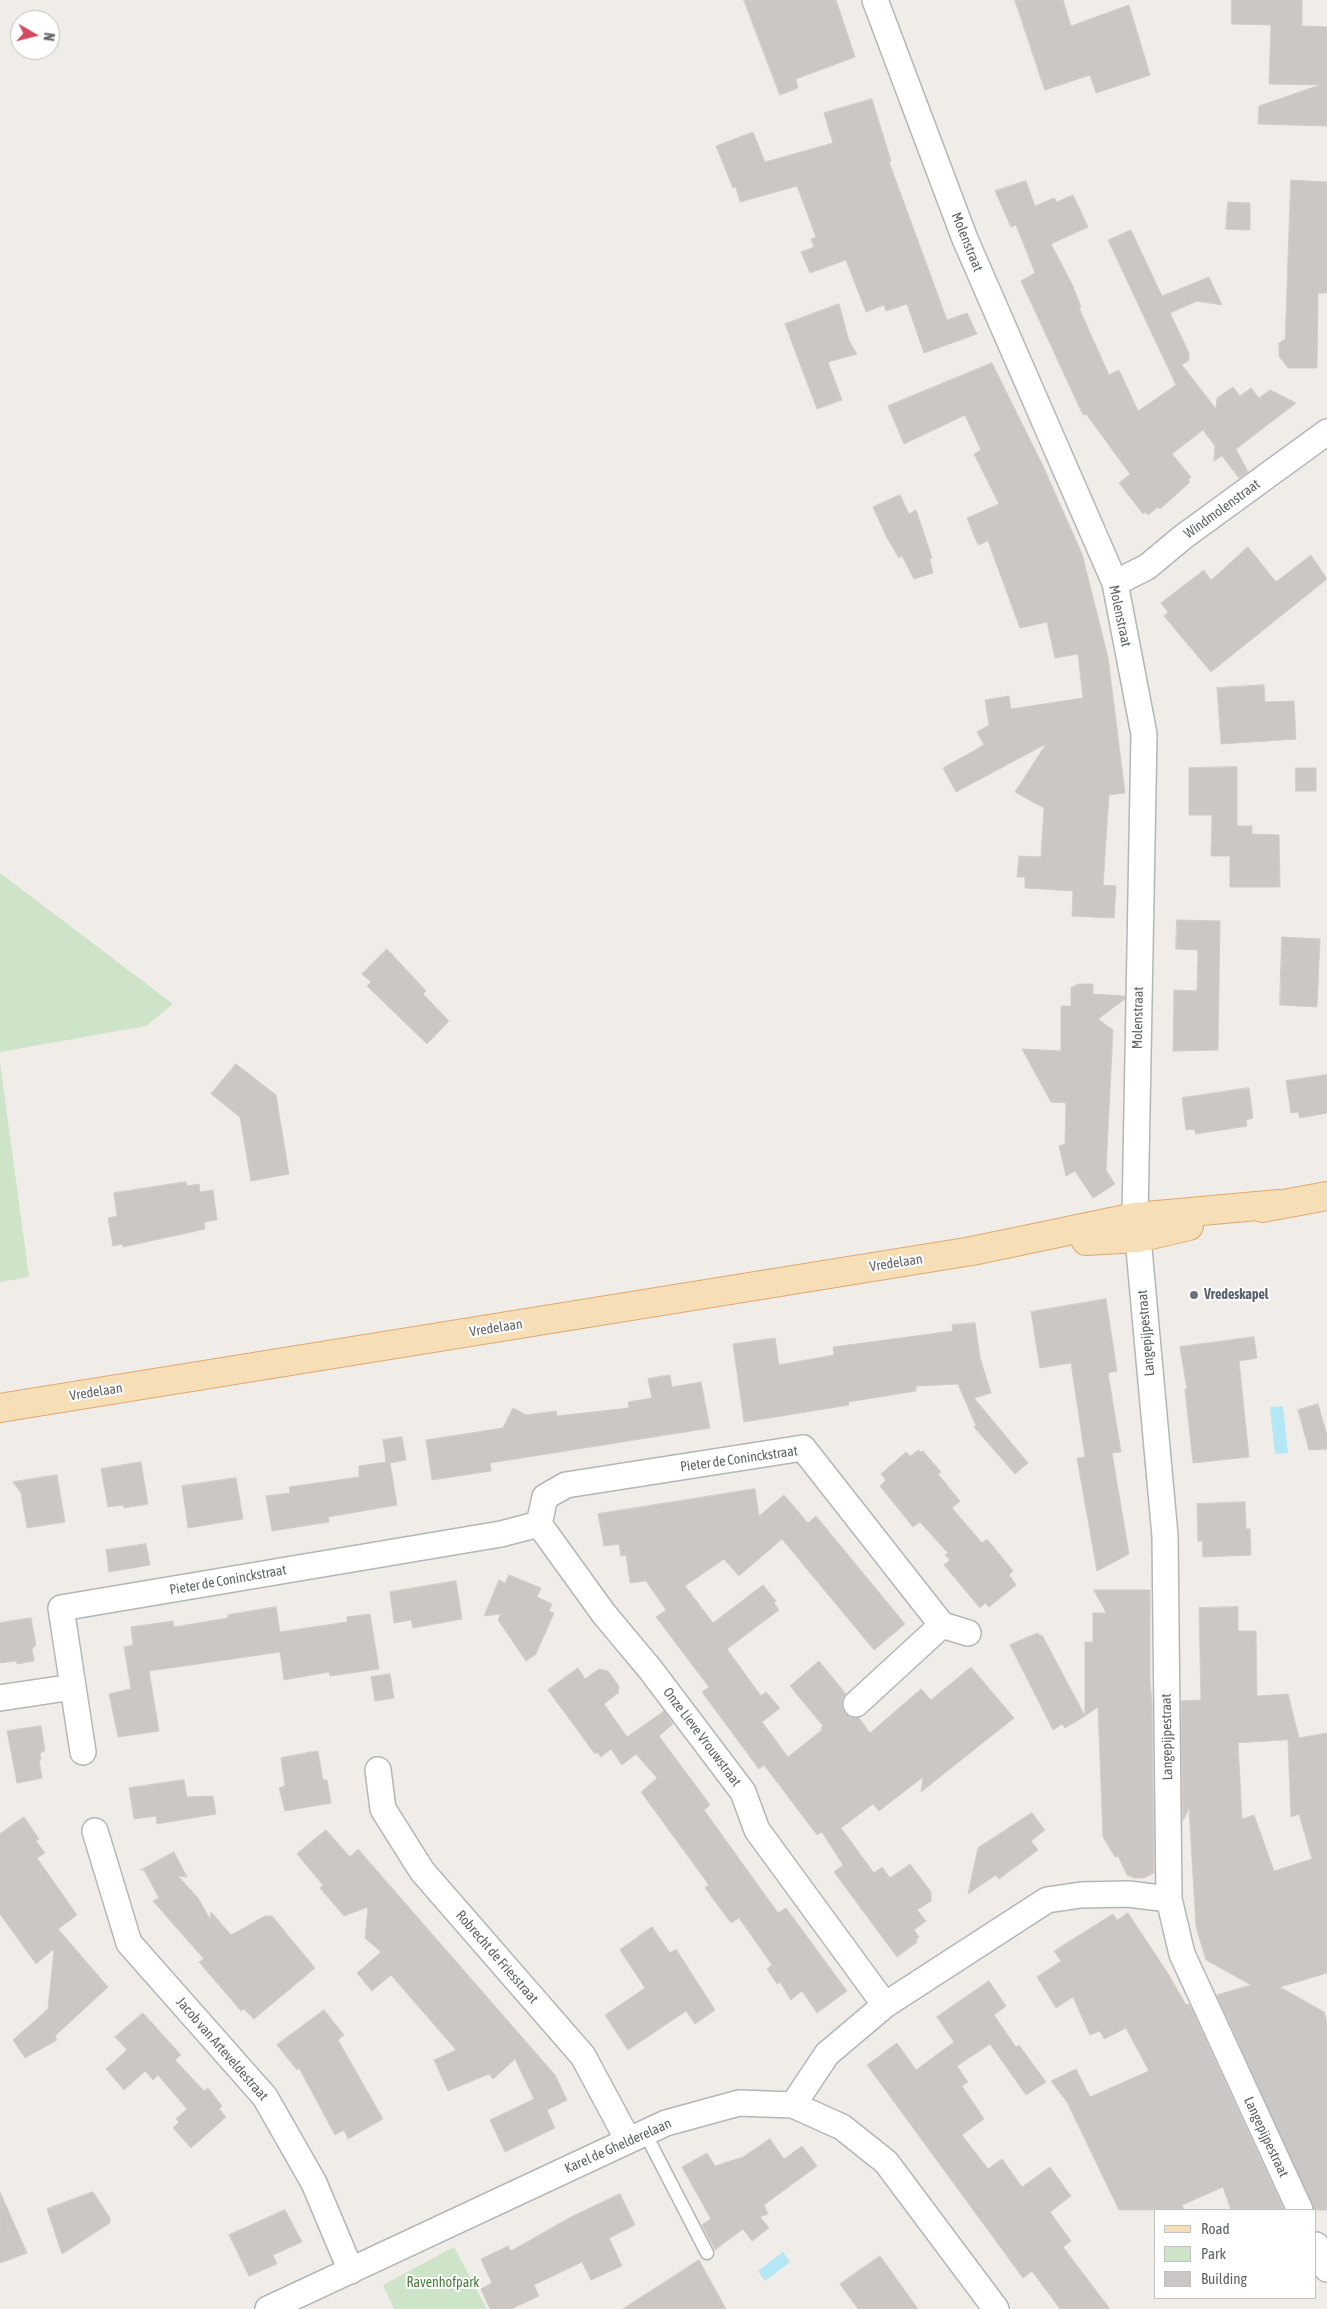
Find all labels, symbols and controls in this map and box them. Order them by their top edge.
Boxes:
north arrow [10,10,60,60]
text: N [40,32,57,42]
street label: Molenstraat [947,210,987,274]
street label: Windmolenstraat [1181,476,1263,542]
street label: Molenstraat [1105,584,1135,648]
street label: Molenstraat [1129,987,1147,1049]
street label: Vredelaan [868,1250,924,1276]
place label: Vredeskapel [1204,1287,1269,1303]
street label: Langepijpestraat [1134,1289,1158,1377]
marker: Vredeskapel [1188,1289,1200,1301]
street label: Vredelaan [468,1315,524,1341]
street label: Vredelaan [68,1379,124,1405]
street label: Pieter de Coninckstraat [679,1442,799,1476]
street label: Pieter de Coninckstraat [168,1561,288,1599]
street label: Onze Lieve Vrouwstraat [659,1684,745,1790]
street label: Langepijpestraat [1158,1693,1176,1781]
street label: Robrecht de Friesstraat [452,1907,542,2007]
street label: Jacob van Arteveldestraat [173,1994,271,2104]
street label: Langepijpestraat [1240,2094,1292,2180]
street label: Karel de Ghelderelaan [562,2115,674,2177]
legend [1154,2209,1317,2299]
text: Road [1201,2220,1230,2237]
text: Park [1201,2245,1226,2262]
text: Building [1201,2270,1247,2287]
park label: Ravenhofpark [407,2275,479,2291]

